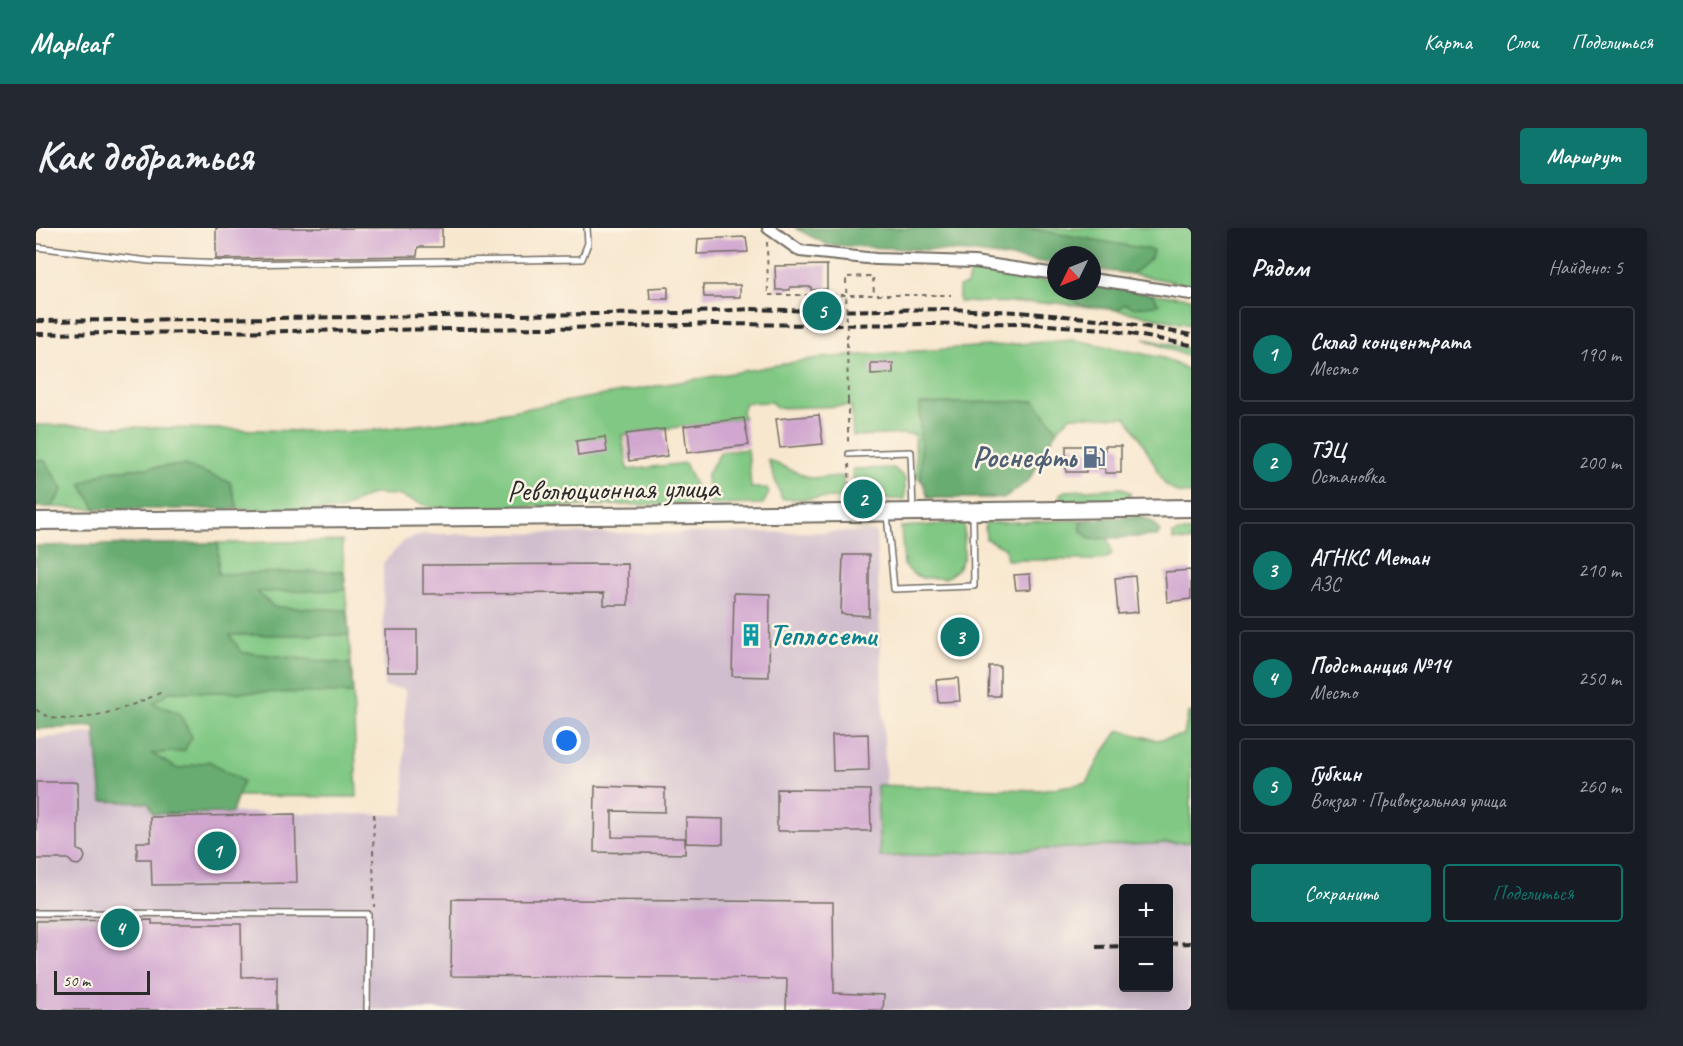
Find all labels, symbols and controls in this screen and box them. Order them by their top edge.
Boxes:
text: Mapleaf [30,25,108,60]
text: Карта [1424,29,1472,55]
text: Слои [1505,29,1539,55]
text: Поделиться [1572,29,1653,55]
button: Маршрут [1520,128,1647,184]
text: Как добраться [36,130,253,183]
north arrow [1047,246,1101,300]
text: Рядом [1251,251,1309,284]
text: Найдено: 5 [1548,255,1623,280]
pin: 5 [802,288,842,334]
text: Склад концентрата [1310,328,1470,356]
text: 1 [1268,342,1277,367]
text: 190 m [1578,342,1621,367]
text: Место [1310,356,1357,381]
text: ТЭЦ [1310,436,1346,464]
place label: Роснефть [973,438,1078,476]
fuel station icon: Роснефть [1081,444,1107,470]
text: 2 [1268,450,1277,475]
text: 200 m [1578,450,1621,475]
text: Остановка [1310,464,1385,489]
street label: Революционная улица [507,468,721,510]
pin: 2 [844,476,882,522]
text: АГНКС Метан [1310,544,1429,572]
text: 3 [1268,558,1277,583]
text: 210 m [1578,558,1621,583]
text: АЗС [1310,572,1340,597]
pin: 3 [940,614,980,660]
place label: Теплосети [769,616,878,654]
building icon: Теплосети [738,622,764,648]
text: Подстанция №14 [1310,652,1450,680]
text: 4 [1268,666,1277,691]
text: 250 m [1578,666,1621,691]
text: Место [1310,680,1357,705]
your location [552,726,581,755]
text: Губкин [1310,760,1361,788]
text: 5 [1268,774,1277,799]
text: 260 m [1578,774,1621,799]
text: Вокзал · Привокзальная улица [1310,788,1506,813]
pin: 1 [198,828,237,874]
button: Сохранить [1251,864,1431,922]
button: Поделиться [1443,864,1623,922]
map controls [1119,884,1173,992]
button: + [1119,884,1173,938]
pin: 4 [100,906,140,950]
button: − [1119,938,1173,992]
scale bar [54,968,150,996]
text: 50 m [63,971,90,991]

